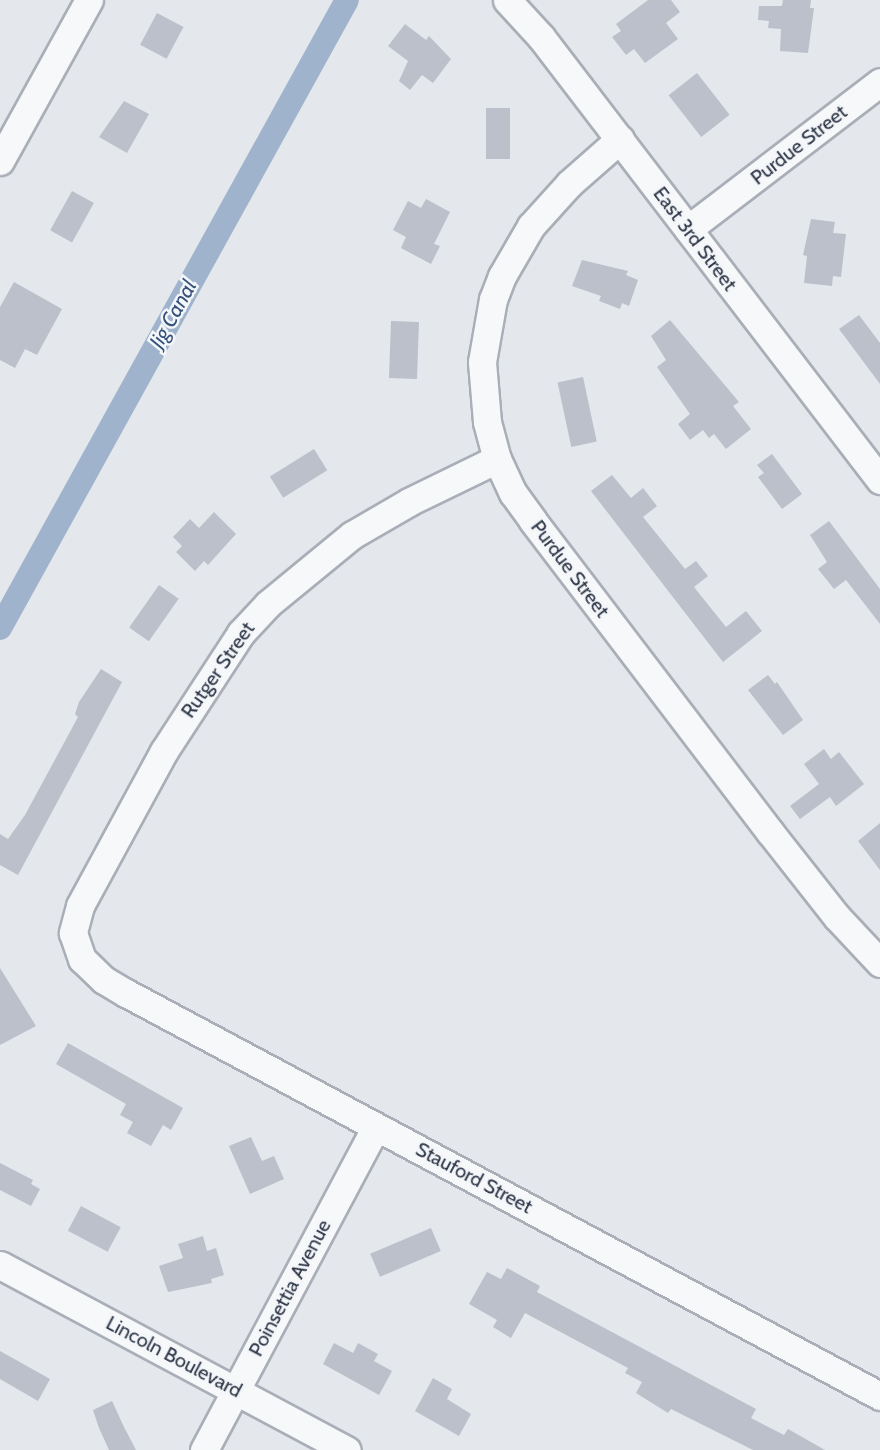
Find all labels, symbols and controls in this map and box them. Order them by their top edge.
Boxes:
street label: Purdue Street [746,100,852,190]
street label: East 3rd Street [648,182,742,296]
water label: Jig Canal [144,276,202,352]
street label: Purdue Street [526,516,614,622]
street label: Rutger Street [176,617,260,723]
street label: Stauford Street [412,1137,536,1219]
street label: Poinsettia Avenue [244,1216,336,1360]
street label: Lincoln Boulevard [102,1311,246,1403]

